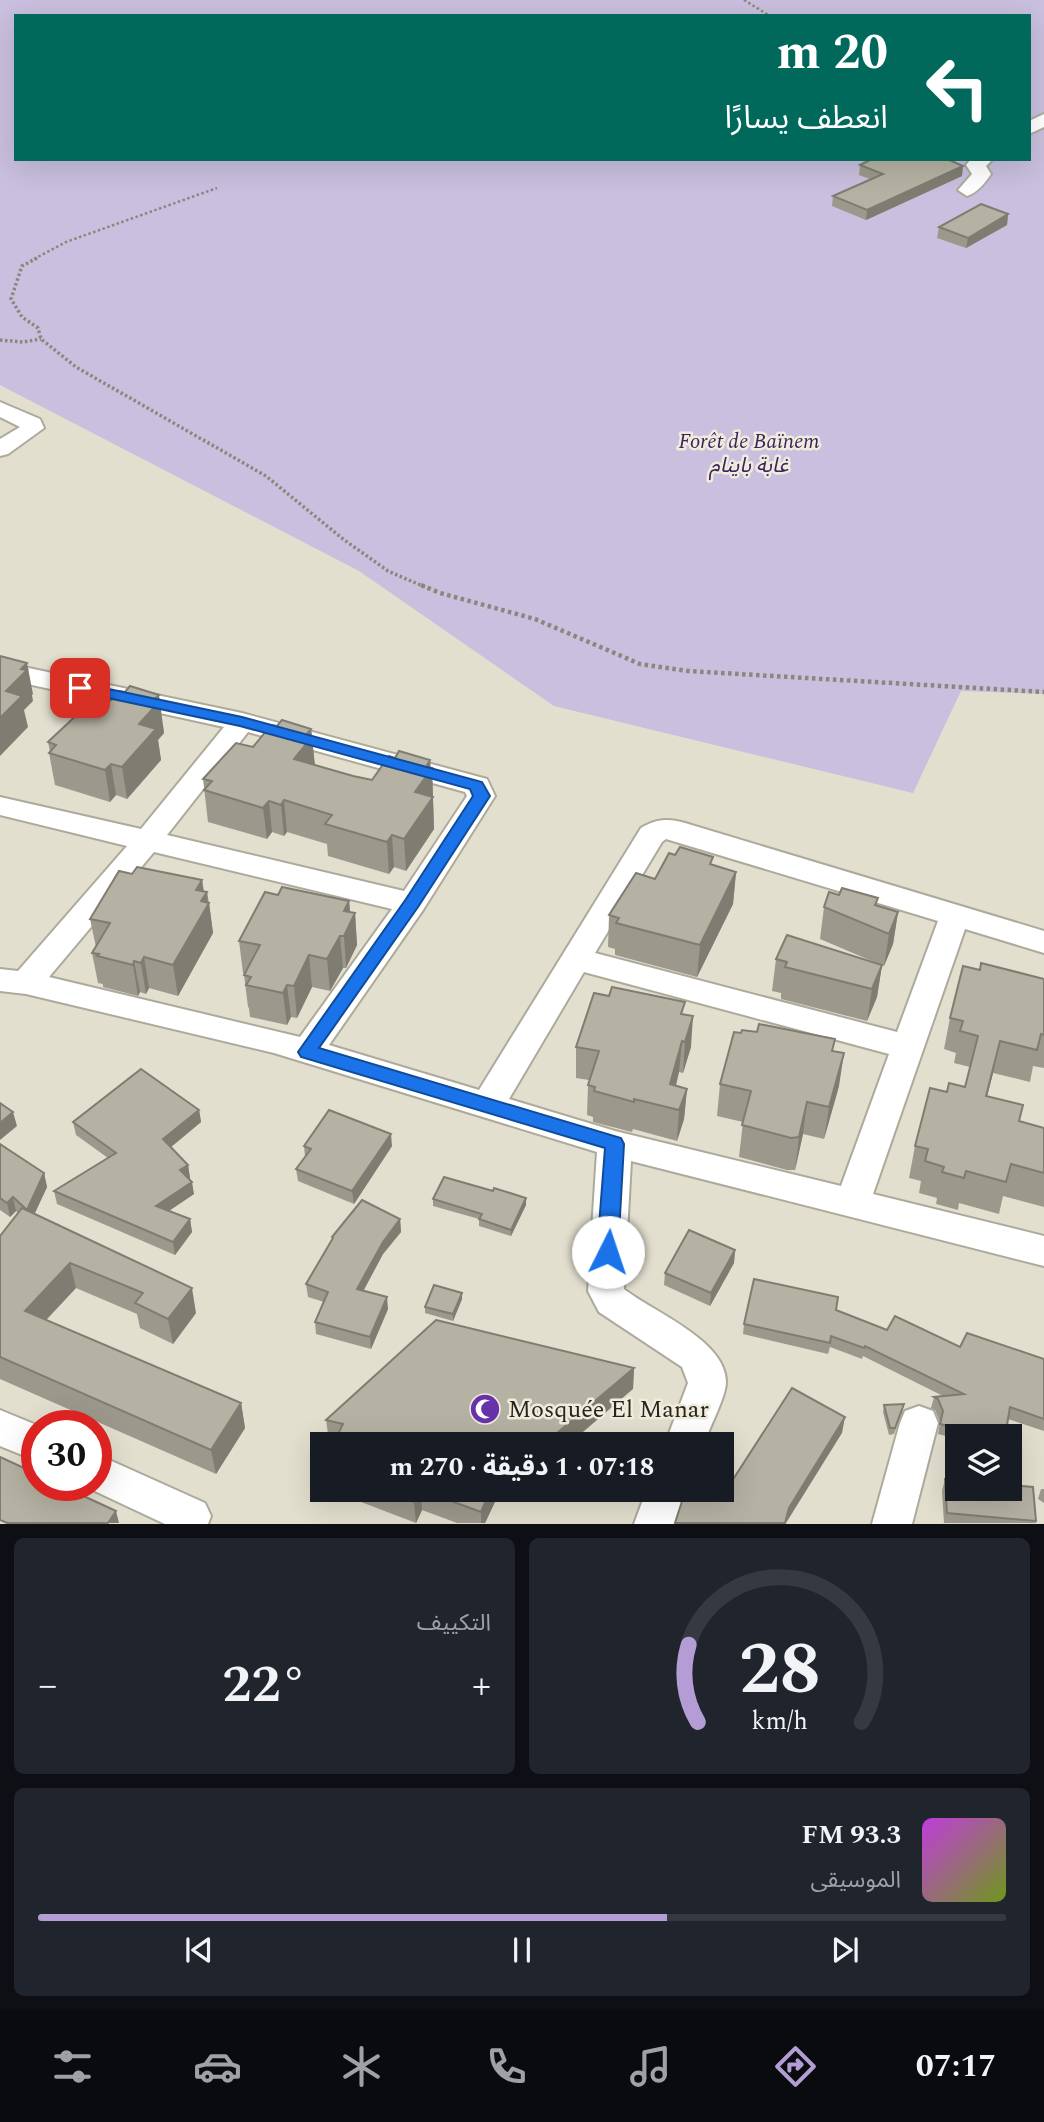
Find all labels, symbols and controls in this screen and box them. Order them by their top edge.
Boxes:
text: 20 m [777,16,888,91]
icon: left [912,42,1003,133]
text: انعطف يسارًا [725,94,888,143]
park label: Forêt de Baïnem غابة باينام [678,426,820,482]
pin [50,658,110,718]
icon: arrive [61,669,99,707]
position arrow [571,1215,645,1289]
mosque icon: Mosquée El Manar [468,1392,502,1426]
place label: Mosquée El Manar [508,1392,709,1428]
speed limit sign: 30 [21,1410,112,1501]
map controls [945,1424,1022,1501]
button: layers [945,1424,1022,1501]
text: 07:18 · 1 دقيقة · 270 m [390,1447,654,1487]
text: التكييف [417,1606,491,1641]
text: 28 [739,1615,820,1726]
text: 22° [222,1646,307,1725]
text: − [38,1657,57,1715]
text: + [472,1657,491,1715]
text: km/h [751,1703,808,1741]
text: 93.3 FM [801,1815,901,1855]
text: الموسيقى [810,1863,901,1898]
icon: previous [180,1931,218,1969]
icon: pause [503,1931,541,1969]
icon: next [826,1931,864,1969]
icon: filters [48,2042,97,2091]
icon: car [193,2042,242,2091]
icon: climate [337,2042,386,2091]
icon: phone [482,2042,531,2091]
icon: music [626,2042,675,2091]
icon: directions [771,2042,820,2091]
text: 07:17 [916,2042,996,2091]

